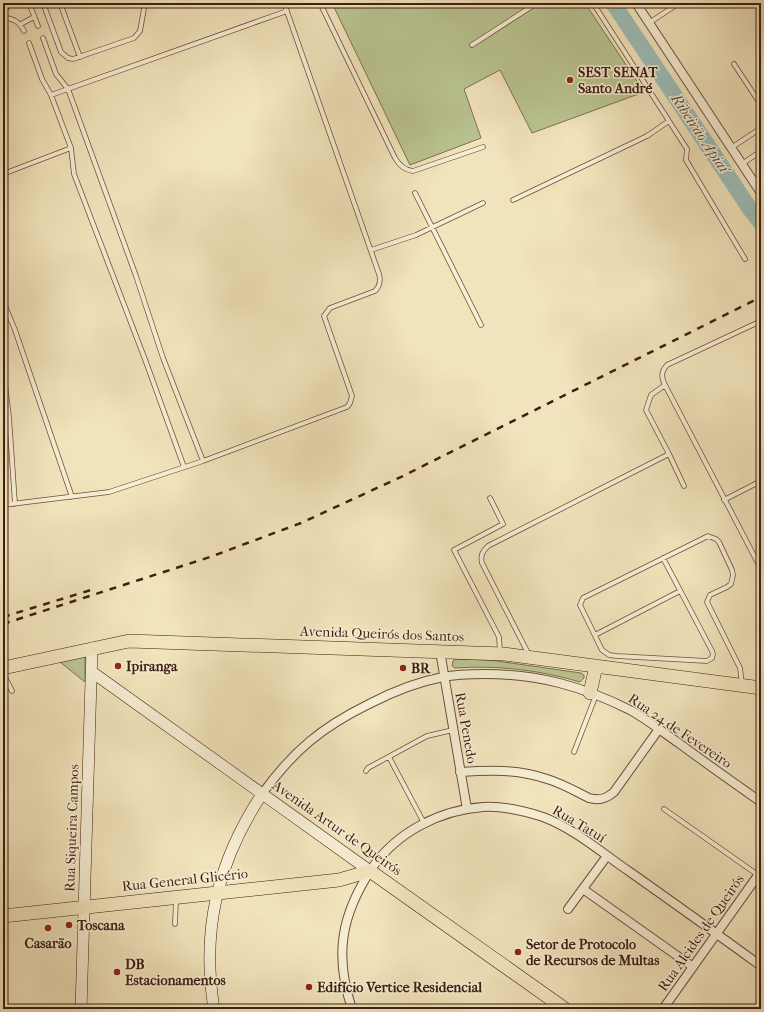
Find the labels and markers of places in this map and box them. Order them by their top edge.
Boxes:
place label: SEST SENAT Santo André [578,64,658,97]
marker: SEST SENAT Santo André [565,75,575,85]
place label: Ipiranga [126,658,178,675]
place label: BR [411,660,431,677]
marker: Ipiranga [113,661,123,671]
marker: BR [398,663,408,673]
place label: Toscana [76,917,125,934]
marker: Toscana [64,920,74,930]
marker: Casarão [43,923,53,933]
place label: Casarão [24,935,72,952]
place label: Setor de Protocolo de Recursos de Multas [526,936,660,969]
marker: Setor de Protocolo de Recursos de Multas [513,947,523,957]
place label: DB Estacionamentos [125,956,227,989]
marker: DB Estacionamentos [112,967,122,977]
place label: Edifício Vertice Residencial [317,979,482,996]
marker: Edifício Vertice Residencial [304,982,314,992]

